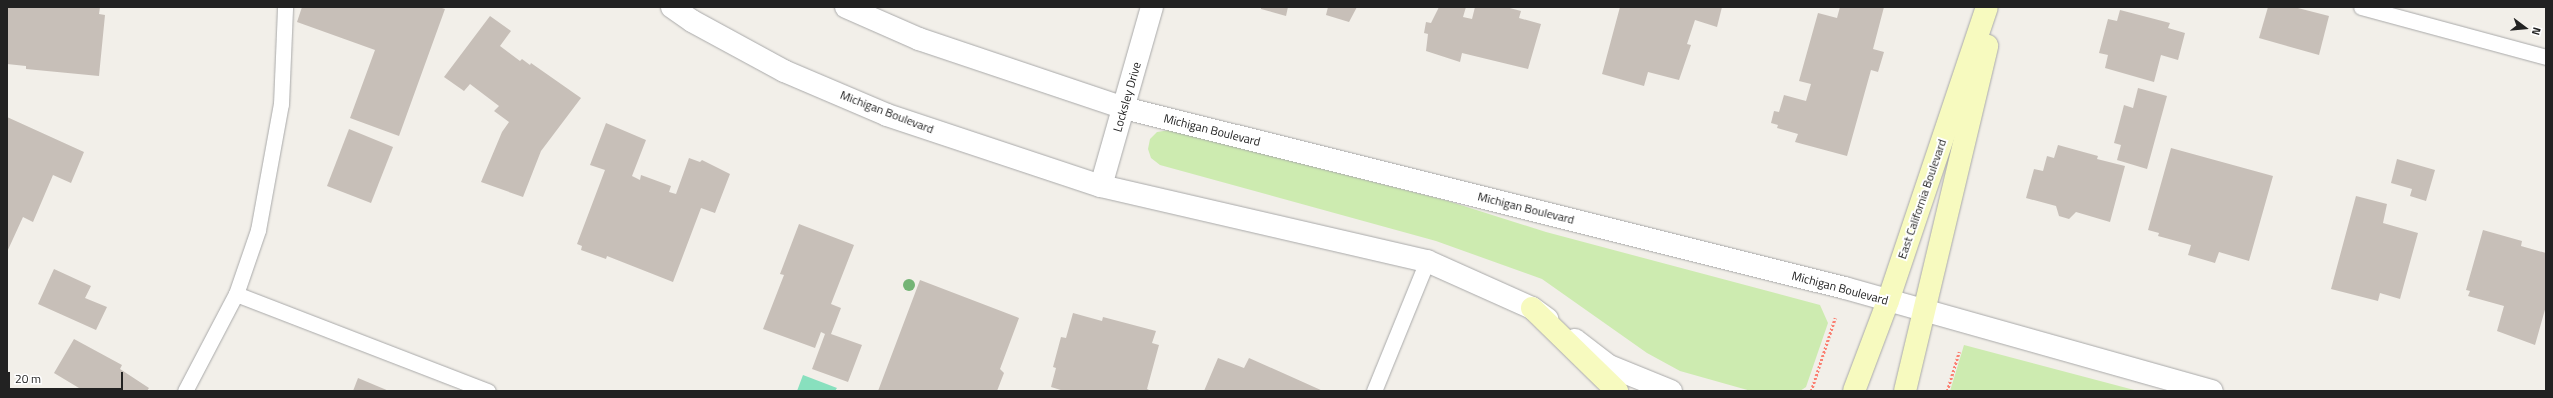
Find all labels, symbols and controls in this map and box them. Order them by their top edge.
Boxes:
north arrow [2505,8,2545,48]
text: N [2528,25,2545,37]
street label: Locksley Drive [1110,60,1144,134]
street label: Michigan Boulevard [838,88,936,136]
street label: Michigan Boulevard [1162,111,1262,149]
street label: East California Boulevard [1895,137,1949,261]
street label: Michigan Boulevard [1476,189,1576,227]
street label: Michigan Boulevard [1790,268,1890,308]
scale bar [10,364,125,390]
text: 20 m [15,369,41,388]

